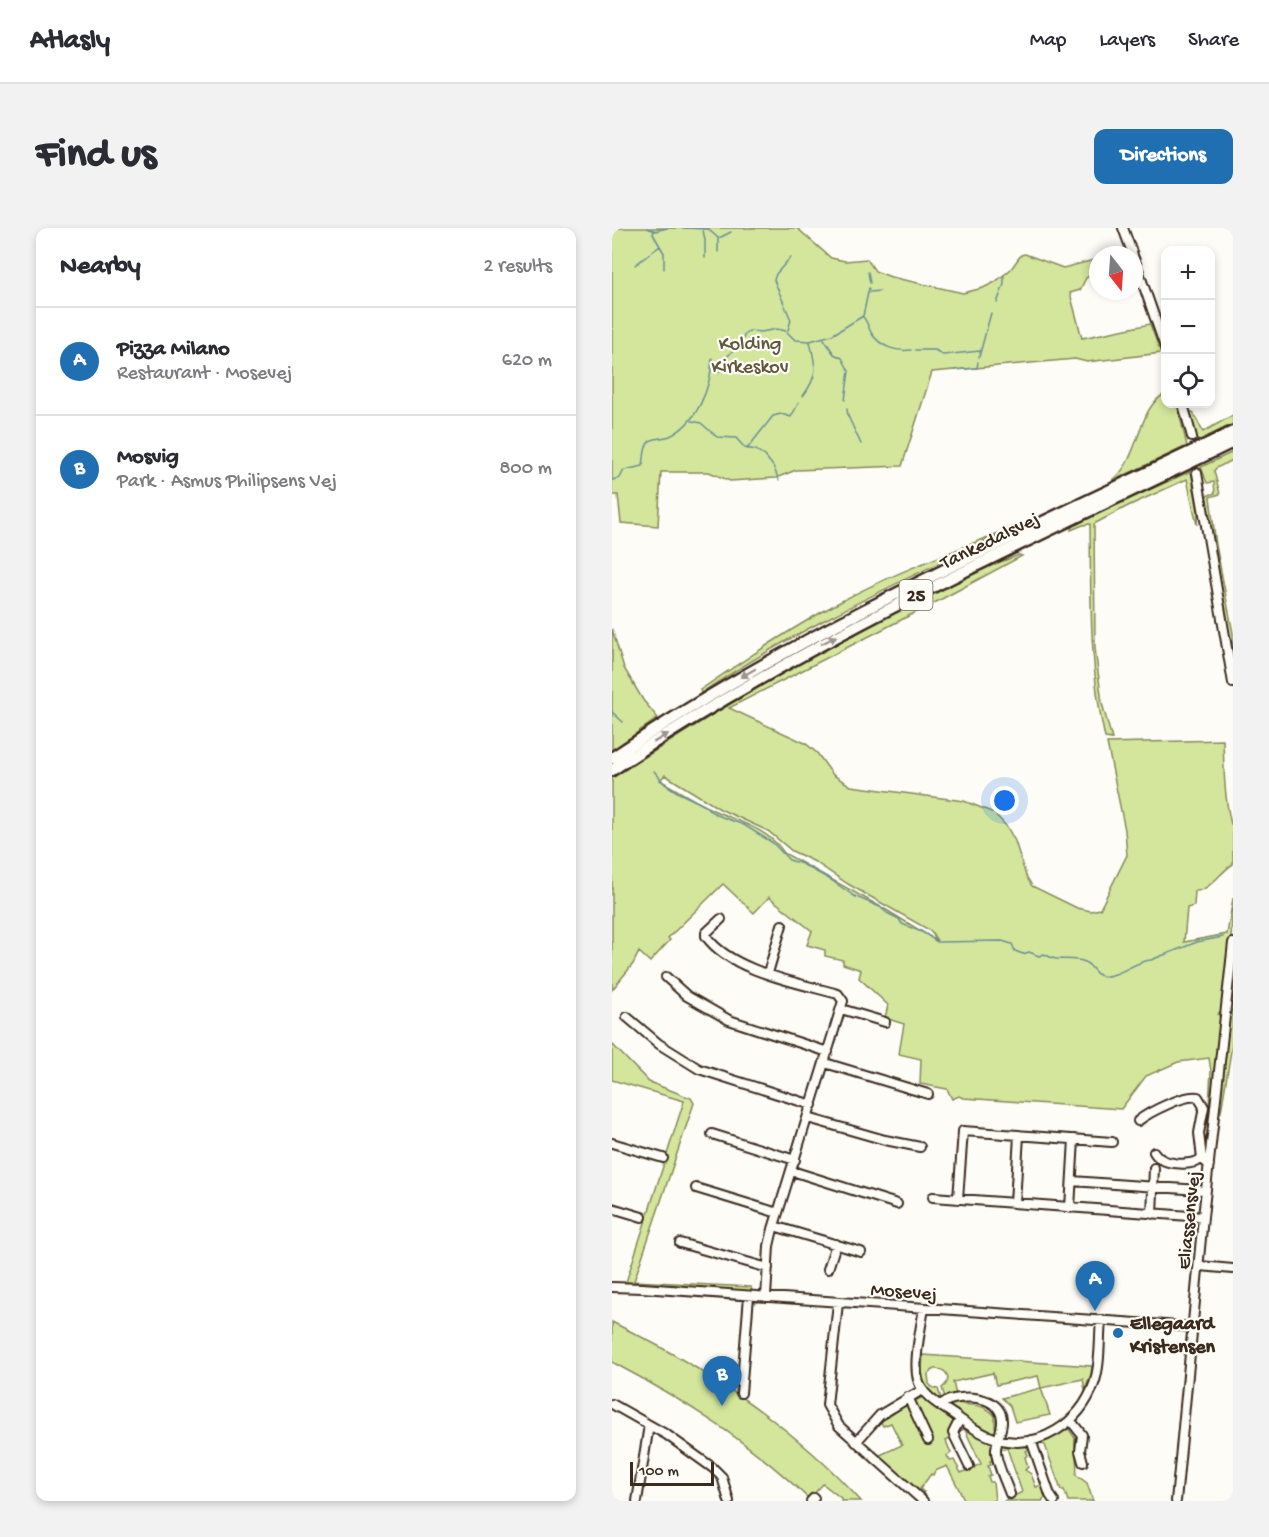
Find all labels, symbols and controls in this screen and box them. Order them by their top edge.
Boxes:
text: Atlasly [30,25,110,58]
text: Map [1030,29,1066,54]
text: Layers [1099,29,1155,54]
text: Share [1188,29,1239,54]
button: Directions [1094,129,1233,184]
text: Find us [36,132,156,181]
north arrow [1089,246,1143,300]
map controls [1161,246,1215,408]
button: + [1161,246,1215,300]
text: Nearby [60,252,141,283]
text: 2 results [483,256,552,279]
button: − [1161,300,1215,354]
park label: Kolding Kirkeskov [711,334,789,380]
text: Pizza Milano [117,337,230,363]
text: A [74,350,85,373]
text: 620 m [502,350,552,373]
button: locate [1161,354,1215,408]
text: Restaurant · Mosevej [117,363,292,386]
text: Mosvig [117,445,179,471]
text: B [74,458,85,481]
text: 800 m [499,458,552,481]
text: Park · Asmus Philipsens Vej [117,471,337,494]
street label: Tankedalsvej [936,508,1044,576]
road number: 25 [900,580,932,610]
one-way arrow [821,635,838,645]
one-way arrow [740,668,757,678]
one-way arrow [653,732,669,743]
your location [990,786,1019,815]
street label: Eliassensvej [1174,1170,1207,1271]
pin: A [1076,1262,1114,1311]
street label: Mosevej [870,1280,938,1307]
place label: Ellegaard Kristensen [1129,1314,1216,1360]
marker: Ellegaard Kristensen [1111,1326,1125,1340]
pin: B [702,1356,742,1406]
scale bar [630,1459,714,1486]
text: 100 m [639,1463,679,1482]

